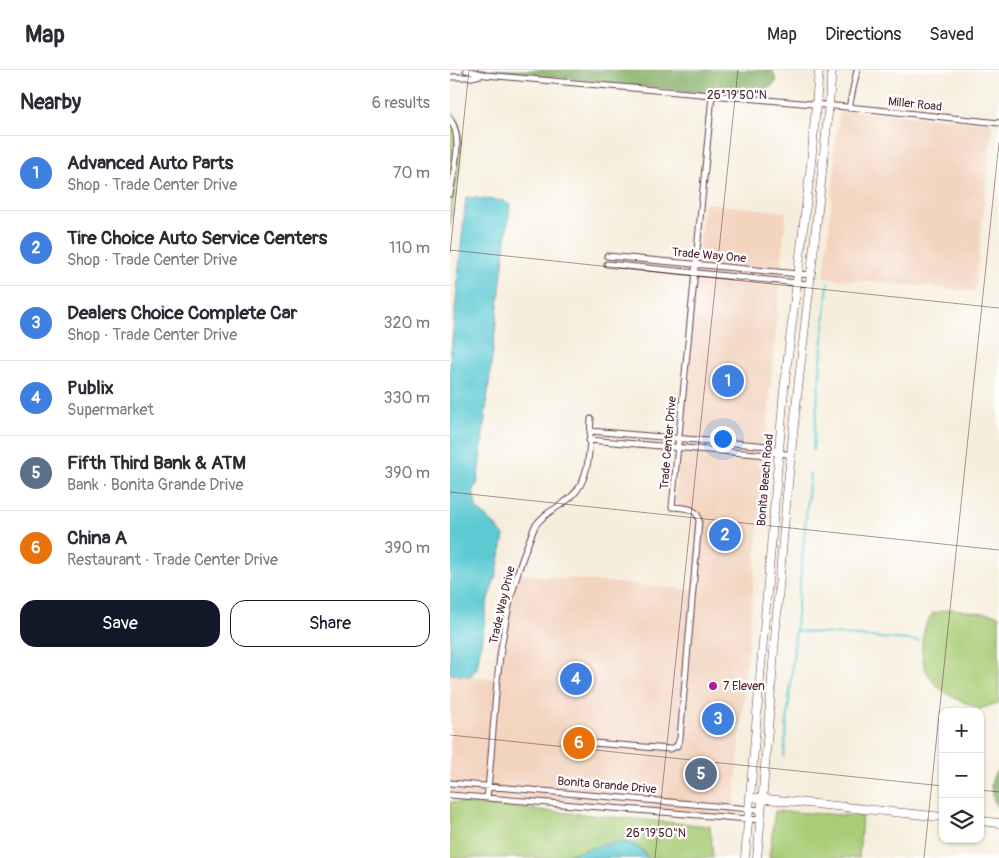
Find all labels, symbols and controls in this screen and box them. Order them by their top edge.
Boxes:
text: Map [25,20,65,49]
text: Map [767,23,797,46]
text: Directions [825,23,901,46]
text: Saved [929,23,974,46]
text: 26°19'50"N [707,88,767,103]
text: Nearby [20,89,81,116]
text: 6 results [372,93,430,113]
street label: Miller Road [887,94,943,115]
text: Advanced Auto Parts [67,151,233,175]
text: 1 [33,163,39,183]
text: 70 m [393,163,430,183]
text: Shop · Trade Center Drive [67,175,237,195]
text: Tire Choice Auto Service Centers [67,226,327,250]
text: 2 [32,238,40,258]
text: 110 m [389,238,430,258]
street label: Trade Way One [671,245,747,266]
text: Shop · Trade Center Drive [67,250,237,270]
text: Dealers Choice Complete Car [67,301,297,325]
text: 3 [32,313,40,333]
text: 320 m [384,313,430,333]
text: Shop · Trade Center Drive [67,325,237,345]
pin: 1 [712,362,744,400]
text: Publix [67,376,114,400]
text: 4 [31,388,41,408]
text: 330 m [384,388,430,408]
street label: Trade Center Drive [657,396,680,490]
text: Supermarket [67,400,154,420]
your location [710,426,736,452]
street label: Bonita Beach Road [754,433,777,527]
text: Fifth Third Bank & ATM [67,451,246,475]
text: 5 [32,463,40,483]
text: 390 m [384,463,430,483]
text: Bank · Bonita Grande Drive [67,475,243,495]
pin: 2 [709,516,741,554]
text: China A [67,526,127,550]
text: 6 [31,538,41,558]
text: 390 m [384,538,430,558]
text: Restaurant · Trade Center Drive [67,550,278,570]
street label: Trade Way Drive [486,564,519,646]
button: Save [20,600,220,647]
button: Share [230,600,430,647]
pin: 4 [560,660,592,698]
place label: 7 Eleven [723,679,765,694]
marker: 7 Eleven [707,680,719,692]
pin: 3 [702,700,734,738]
map controls [939,708,984,843]
button: + [939,708,984,753]
pin: 6 [563,724,595,762]
button: − [939,753,984,798]
pin: 5 [685,755,717,793]
street label: Bonita Grande Drive [557,774,657,797]
button: layers [939,798,984,843]
text: 26°19'50"N [626,826,686,841]

